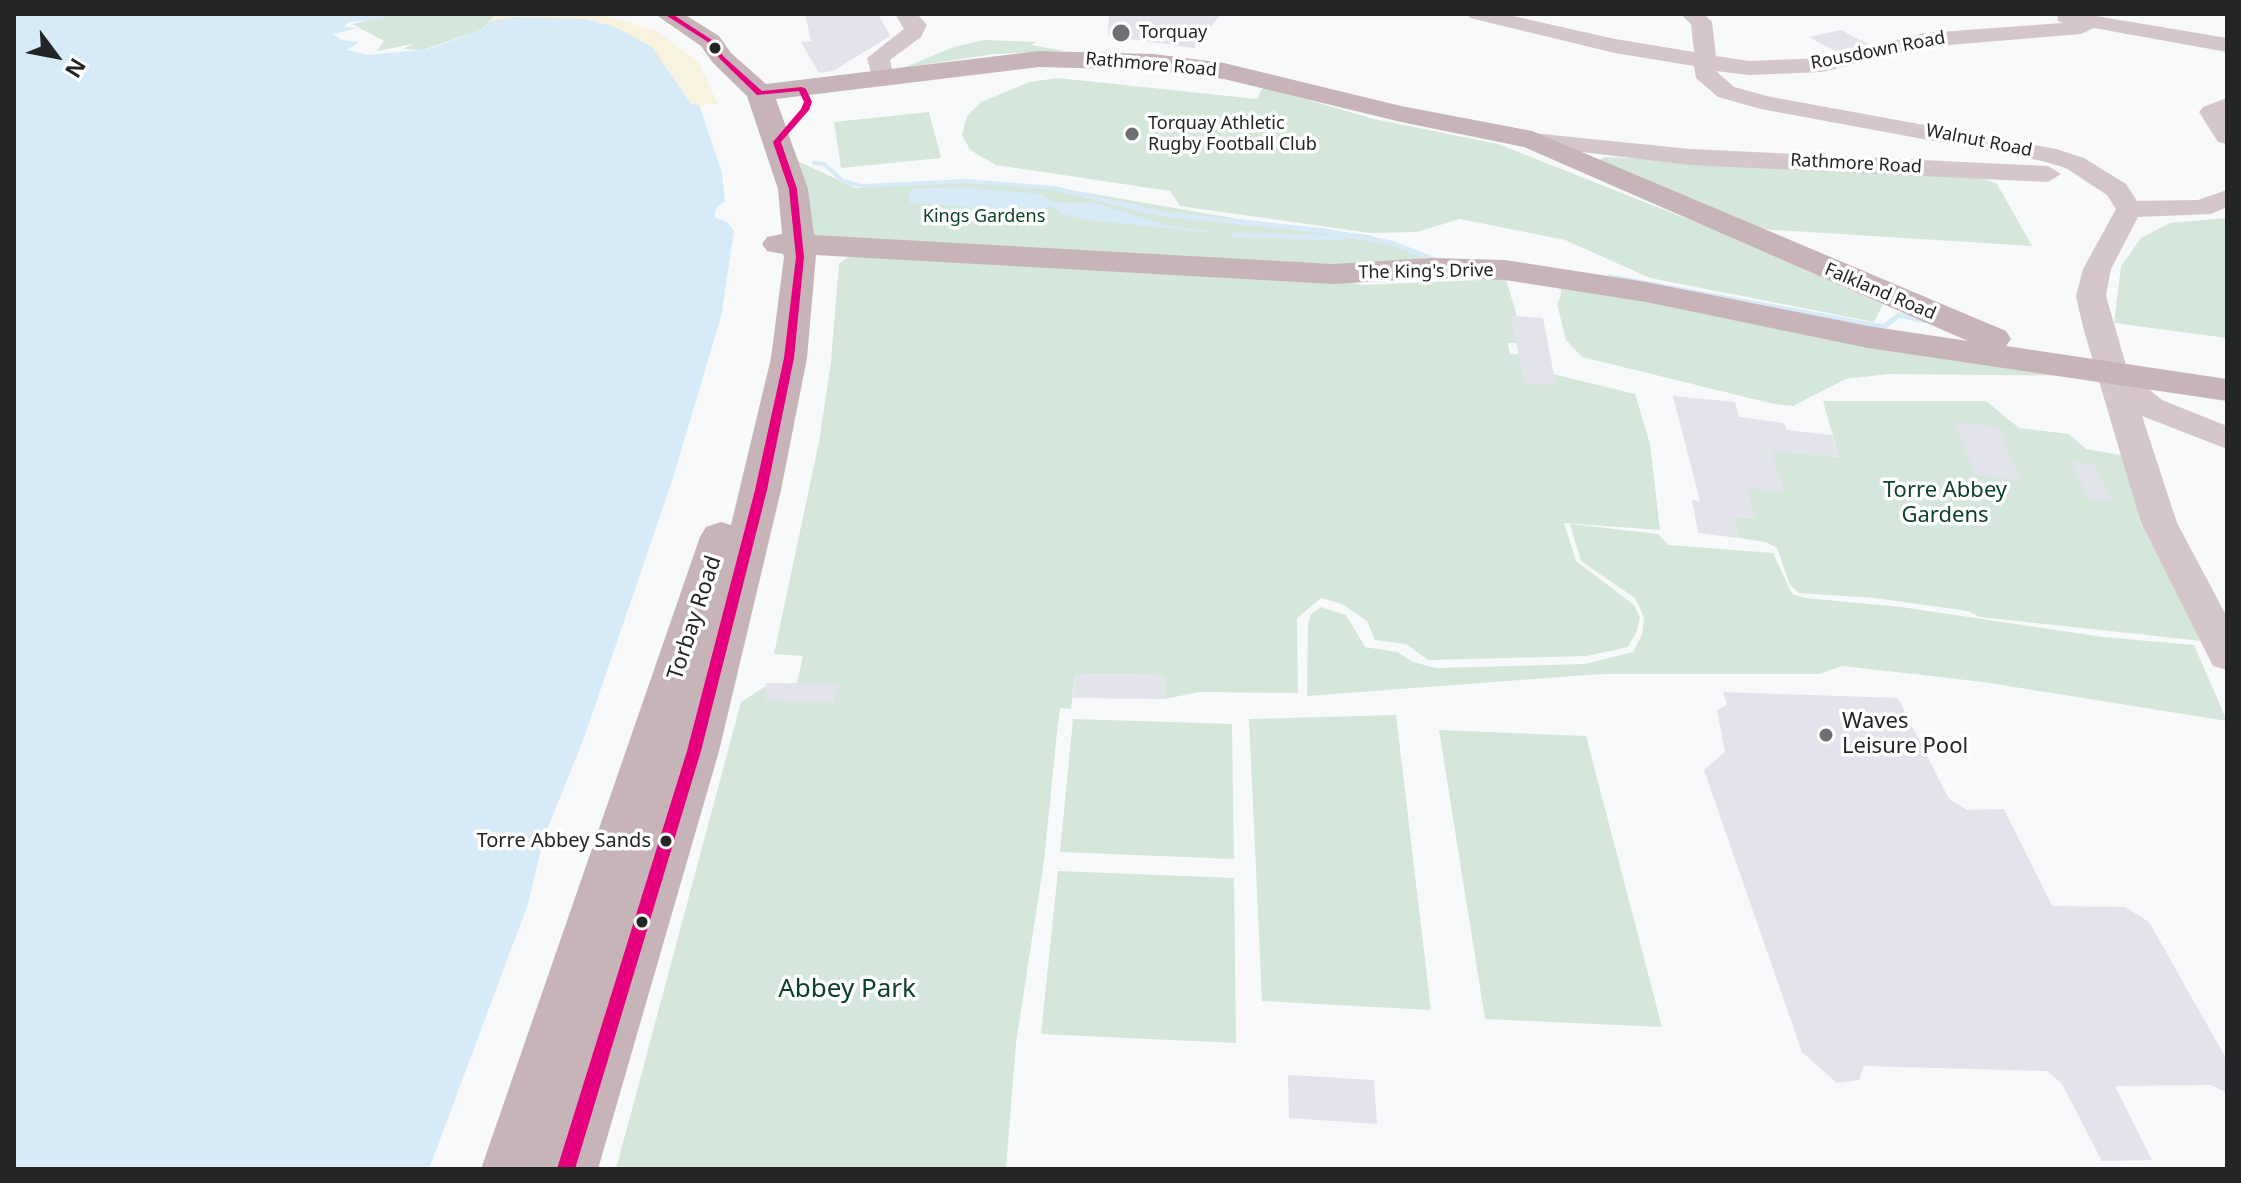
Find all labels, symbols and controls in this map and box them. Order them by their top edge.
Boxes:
north arrow [16,16,96,96]
marker: Torquay [1110,22,1132,44]
place label: Torquay [1139,22,1207,44]
street label: Rousdown Road [1809,27,1947,75]
unlabelled marker [707,40,723,56]
street label: Rathmore Road [1084,48,1218,82]
text: N [59,53,94,84]
place label: Torquay Athletic Rugby Football Club [1148,113,1317,156]
street label: Walnut Road [1924,120,2034,162]
marker: Torquay Athletic Rugby Football Club [1123,125,1141,143]
street label: Rathmore Road [1790,150,1922,178]
park label: Kings Gardens [923,206,1045,228]
street label: Falkland Road [1821,259,1939,325]
street label: The King's Drive [1358,260,1494,284]
park label: Torre Abbey Gardens [1883,478,2007,530]
street label: Torbay Road [663,553,727,683]
place label: Waves Leisure Pool [1842,709,1968,760]
marker: Waves Leisure Pool [1817,726,1835,744]
place label: Torre Abbey Sands [476,829,651,853]
marker: Torre Abbey Sands [658,833,674,849]
unlabelled marker [634,914,650,930]
park label: Abbey Park [778,974,916,1006]

